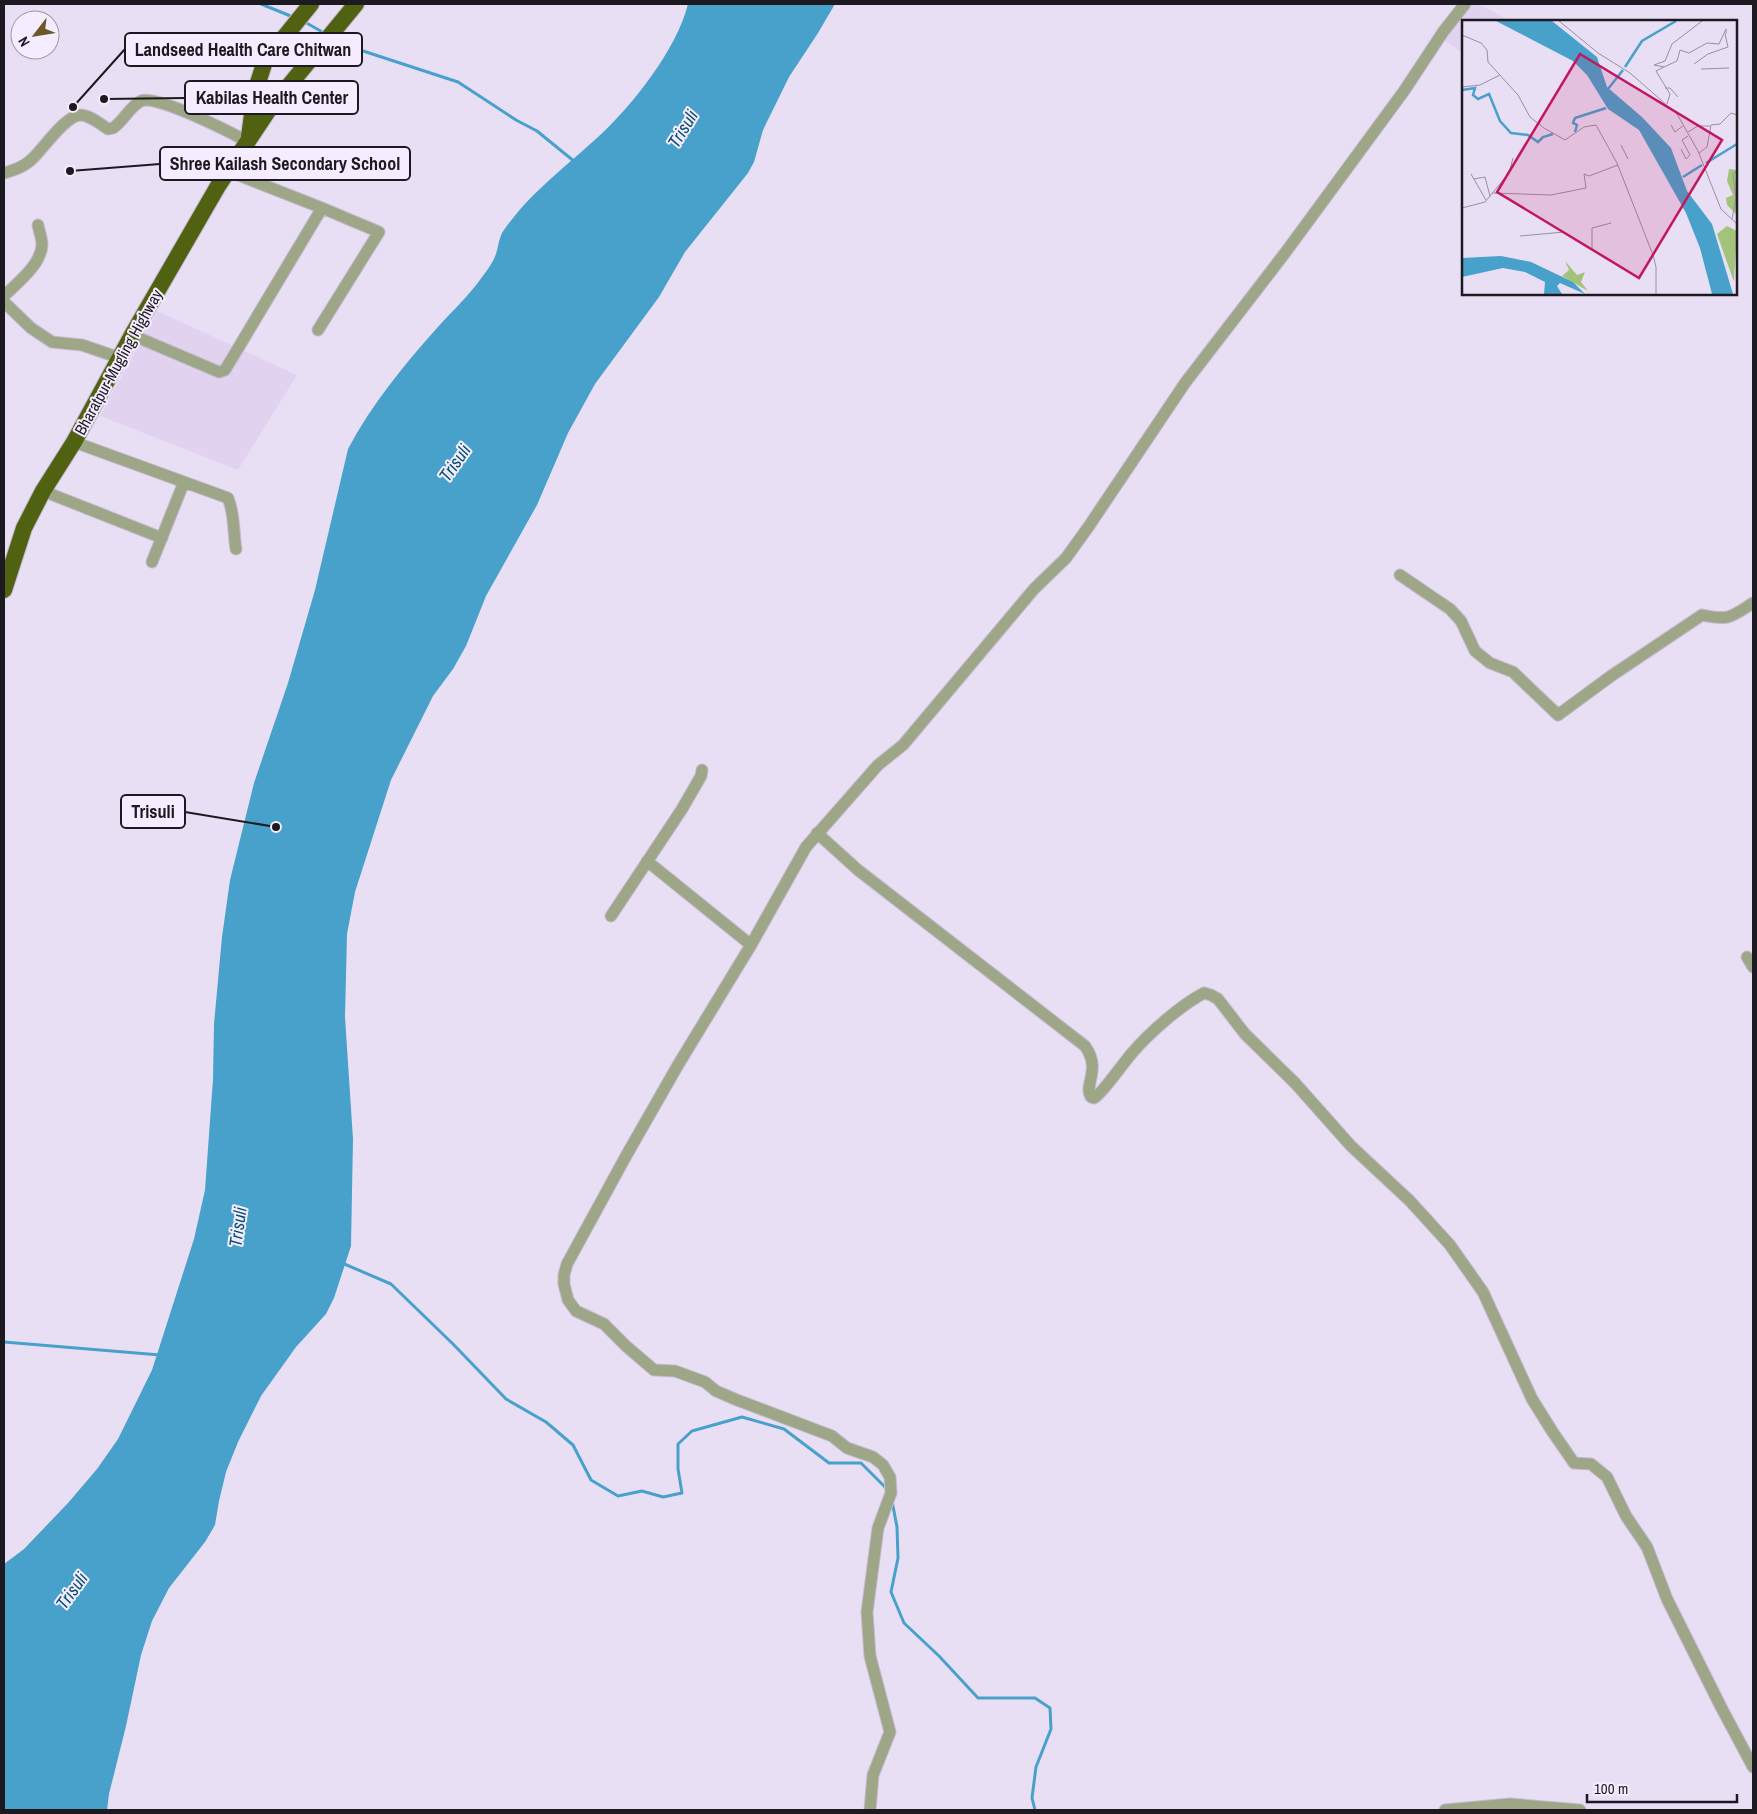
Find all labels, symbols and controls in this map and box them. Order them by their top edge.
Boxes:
north arrow [10,10,60,60]
inset map [1462,20,1737,295]
callout: Landseed Health Care Chitwan [125,33,362,66]
text: N [14,34,34,50]
text: Landseed Health Care Chitwan [135,37,351,62]
callout: Kabilas Health Center [185,81,358,114]
text: Kabilas Health Center [196,85,349,110]
water label: Trisuli [661,105,704,152]
callout: Shree Kailash Secondary School [160,147,410,180]
text: Shree Kailash Secondary School [170,151,400,176]
street label: Bharatpur-Mugling Highway [69,285,167,439]
water label: Trisuli [433,439,476,486]
callout: Trisuli [121,795,185,828]
text: Trisuli [131,799,175,824]
water label: Trisuli [222,1205,253,1249]
water label: Trisuli [50,1567,94,1614]
scale bar [1587,1772,1737,1804]
text: 100 m [1594,1778,1628,1799]

